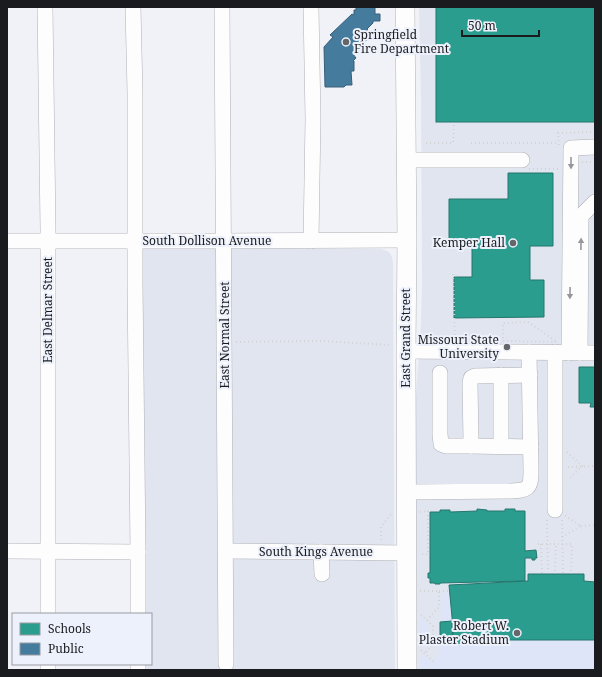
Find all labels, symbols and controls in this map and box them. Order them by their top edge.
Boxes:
scale bar [462,12,539,38]
text: 50 m [468,17,496,34]
place label: Springfield Fire Department [354,26,449,57]
marker: Springfield Fire Department [341,37,351,47]
one-way arrow [568,157,574,170]
street label: South Dollison Avenue [142,232,272,249]
place label: Kemper Hall [433,234,505,251]
one-way arrow [578,237,584,250]
marker: Kemper Hall [508,238,518,248]
street label: East Delmar Street [39,257,56,363]
street label: East Normal Street [216,281,233,389]
one-way arrow [567,287,573,300]
street label: East Grand Street [397,288,414,388]
place label: Missouri State University [418,331,499,362]
marker: Missouri State University [502,342,512,352]
street label: South Kings Avenue [259,543,373,560]
legend [12,613,152,665]
place label: Robert W. Plaster Stadium [419,617,509,648]
text: Schools [48,620,91,637]
marker: Robert W. Plaster Stadium [512,628,522,638]
text: Public [48,640,84,657]

